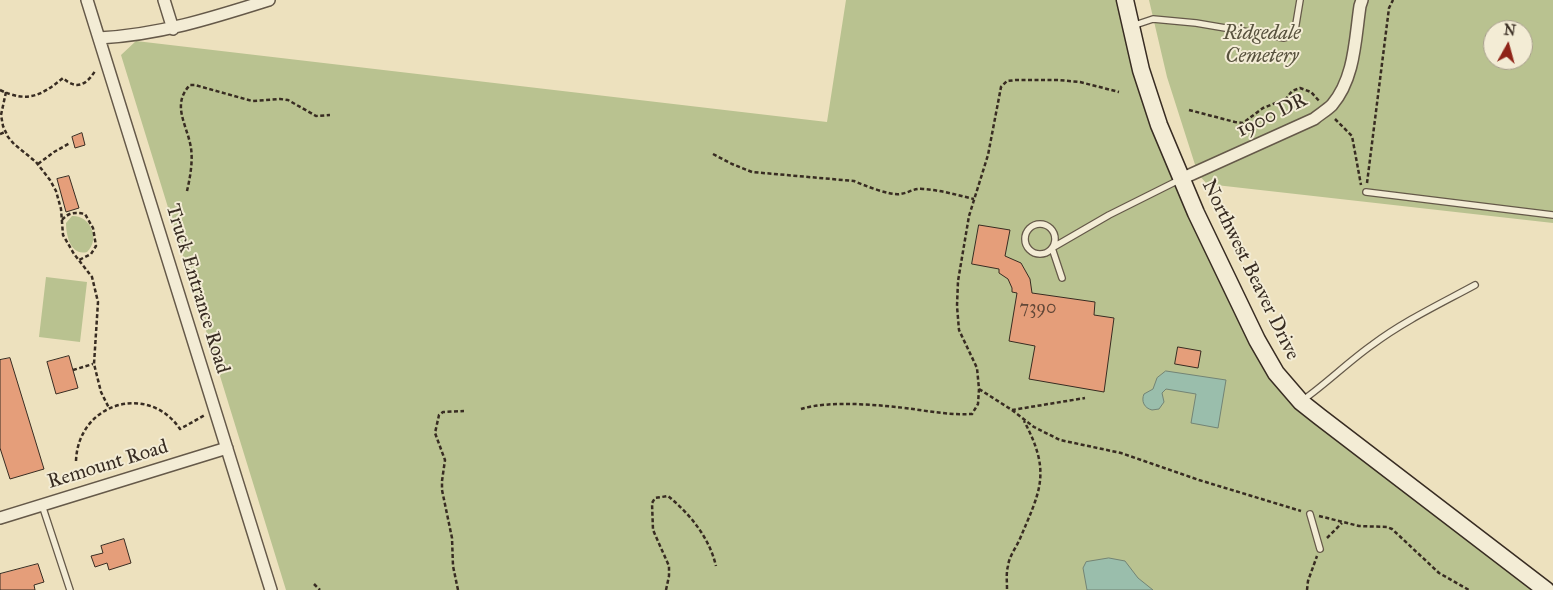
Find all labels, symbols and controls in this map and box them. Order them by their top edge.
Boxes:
north arrow [1483,20,1533,70]
text: N [1503,21,1517,40]
park label: Ridgedale Cemetery [1223,22,1301,69]
street label: 1900 DR [1233,89,1311,143]
street label: Northwest Beaver Drive [1196,176,1304,364]
street label: Truck Entrance Road [160,201,234,377]
house number: 7390 [1020,298,1056,320]
street label: Remount Road [45,435,171,495]

